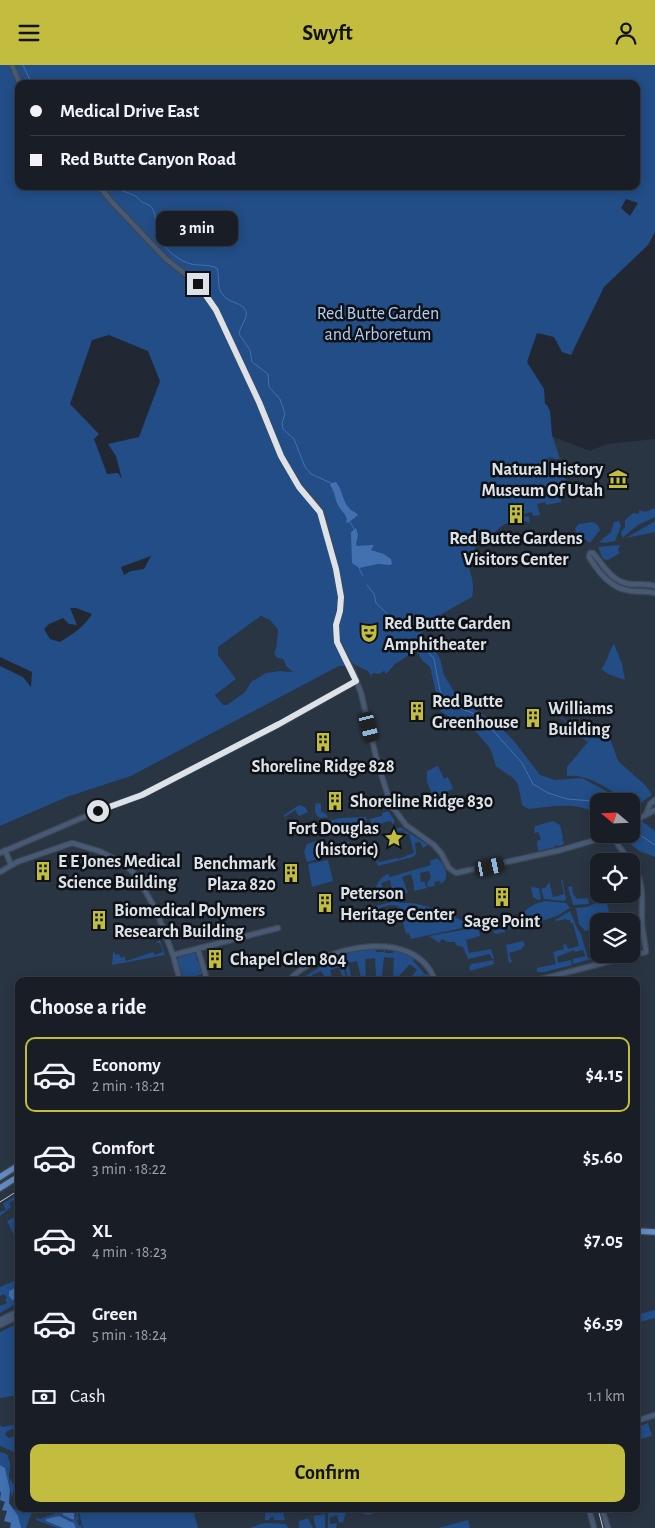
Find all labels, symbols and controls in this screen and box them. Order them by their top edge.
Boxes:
icon: menu [15,19,43,47]
icon: person [612,19,640,47]
text: Swyft [302,22,353,44]
text: Medical Drive East [60,102,199,121]
text: Red Butte Canyon Road [60,150,236,169]
callout: 3 min [157,211,239,247]
text: 3 min [180,220,214,236]
route end [187,273,209,295]
park label: Red Butte Garden and Arboretum [317,305,439,344]
place label: Natural History Museum Of Utah [482,461,604,500]
museum icon: Natural History Museum Of Utah [607,468,629,490]
building icon: Red Butte Gardens Visitors Center [505,503,527,525]
place label: Red Butte Gardens Visitors Center [449,530,583,569]
place label: Red Butte Garden Amphitheater [384,615,511,654]
theatre icon: Red Butte Garden Amphitheater [358,622,380,644]
place label: Red Butte Greenhouse [432,693,518,732]
building icon: Red Butte Greenhouse [406,700,428,722]
place label: Williams Building [548,700,613,739]
building icon: Williams Building [522,707,544,729]
car [358,711,379,743]
building icon: Shoreline Ridge 828 [312,731,334,753]
place label: Shoreline Ridge 828 [251,758,395,776]
building icon: Shoreline Ridge 830 [324,790,346,812]
place label: Shoreline Ridge 830 [350,793,493,811]
north arrow [590,793,640,843]
map controls [590,793,640,963]
route start [87,800,109,822]
place label: Fort Douglas (historic) [288,820,379,859]
place icon: Fort Douglas (historic) [383,827,405,849]
place label: E E Jones Medical Science Building [58,853,181,892]
button: locate [590,853,640,903]
place label: Benchmark Plaza 820 [193,855,276,894]
car [473,857,506,877]
building icon: E E Jones Medical Science Building [32,860,54,882]
building icon: Benchmark Plaza 820 [280,862,302,884]
place label: Peterson Heritage Center [340,885,455,924]
building icon: Sage Point [491,886,513,908]
building icon: Peterson Heritage Center [314,892,336,914]
place label: Biomedical Polymers Research Building [114,902,265,941]
building icon: Biomedical Polymers Research Building [88,909,110,931]
place label: Sage Point [464,913,540,931]
button: layers [590,913,640,963]
building icon: Chapel Glen 804 [204,948,226,970]
place label: Chapel Glen 804 [230,951,346,969]
text: Choose a ride [30,996,146,1018]
icon: car [32,1052,77,1097]
text: Economy [92,1056,161,1075]
text: $4.15 [585,1065,623,1084]
text: 2 min · 18:21 [92,1078,165,1094]
icon: car [32,1135,77,1180]
text: Comfort [92,1139,154,1158]
text: $5.60 [583,1148,623,1167]
text: 3 min · 18:22 [92,1161,166,1177]
icon: car [32,1218,77,1263]
text: XL [92,1222,112,1241]
text: $7.05 [584,1231,623,1250]
text: 4 min · 18:23 [92,1244,167,1260]
icon: car [32,1301,77,1346]
text: Green [92,1305,138,1324]
text: $6.59 [584,1314,623,1333]
text: 5 min · 18:24 [92,1327,167,1343]
icon: cash [30,1383,58,1411]
text: Cash [70,1387,106,1406]
text: 1.1 km [588,1388,625,1404]
button: Confirm [30,1444,625,1502]

